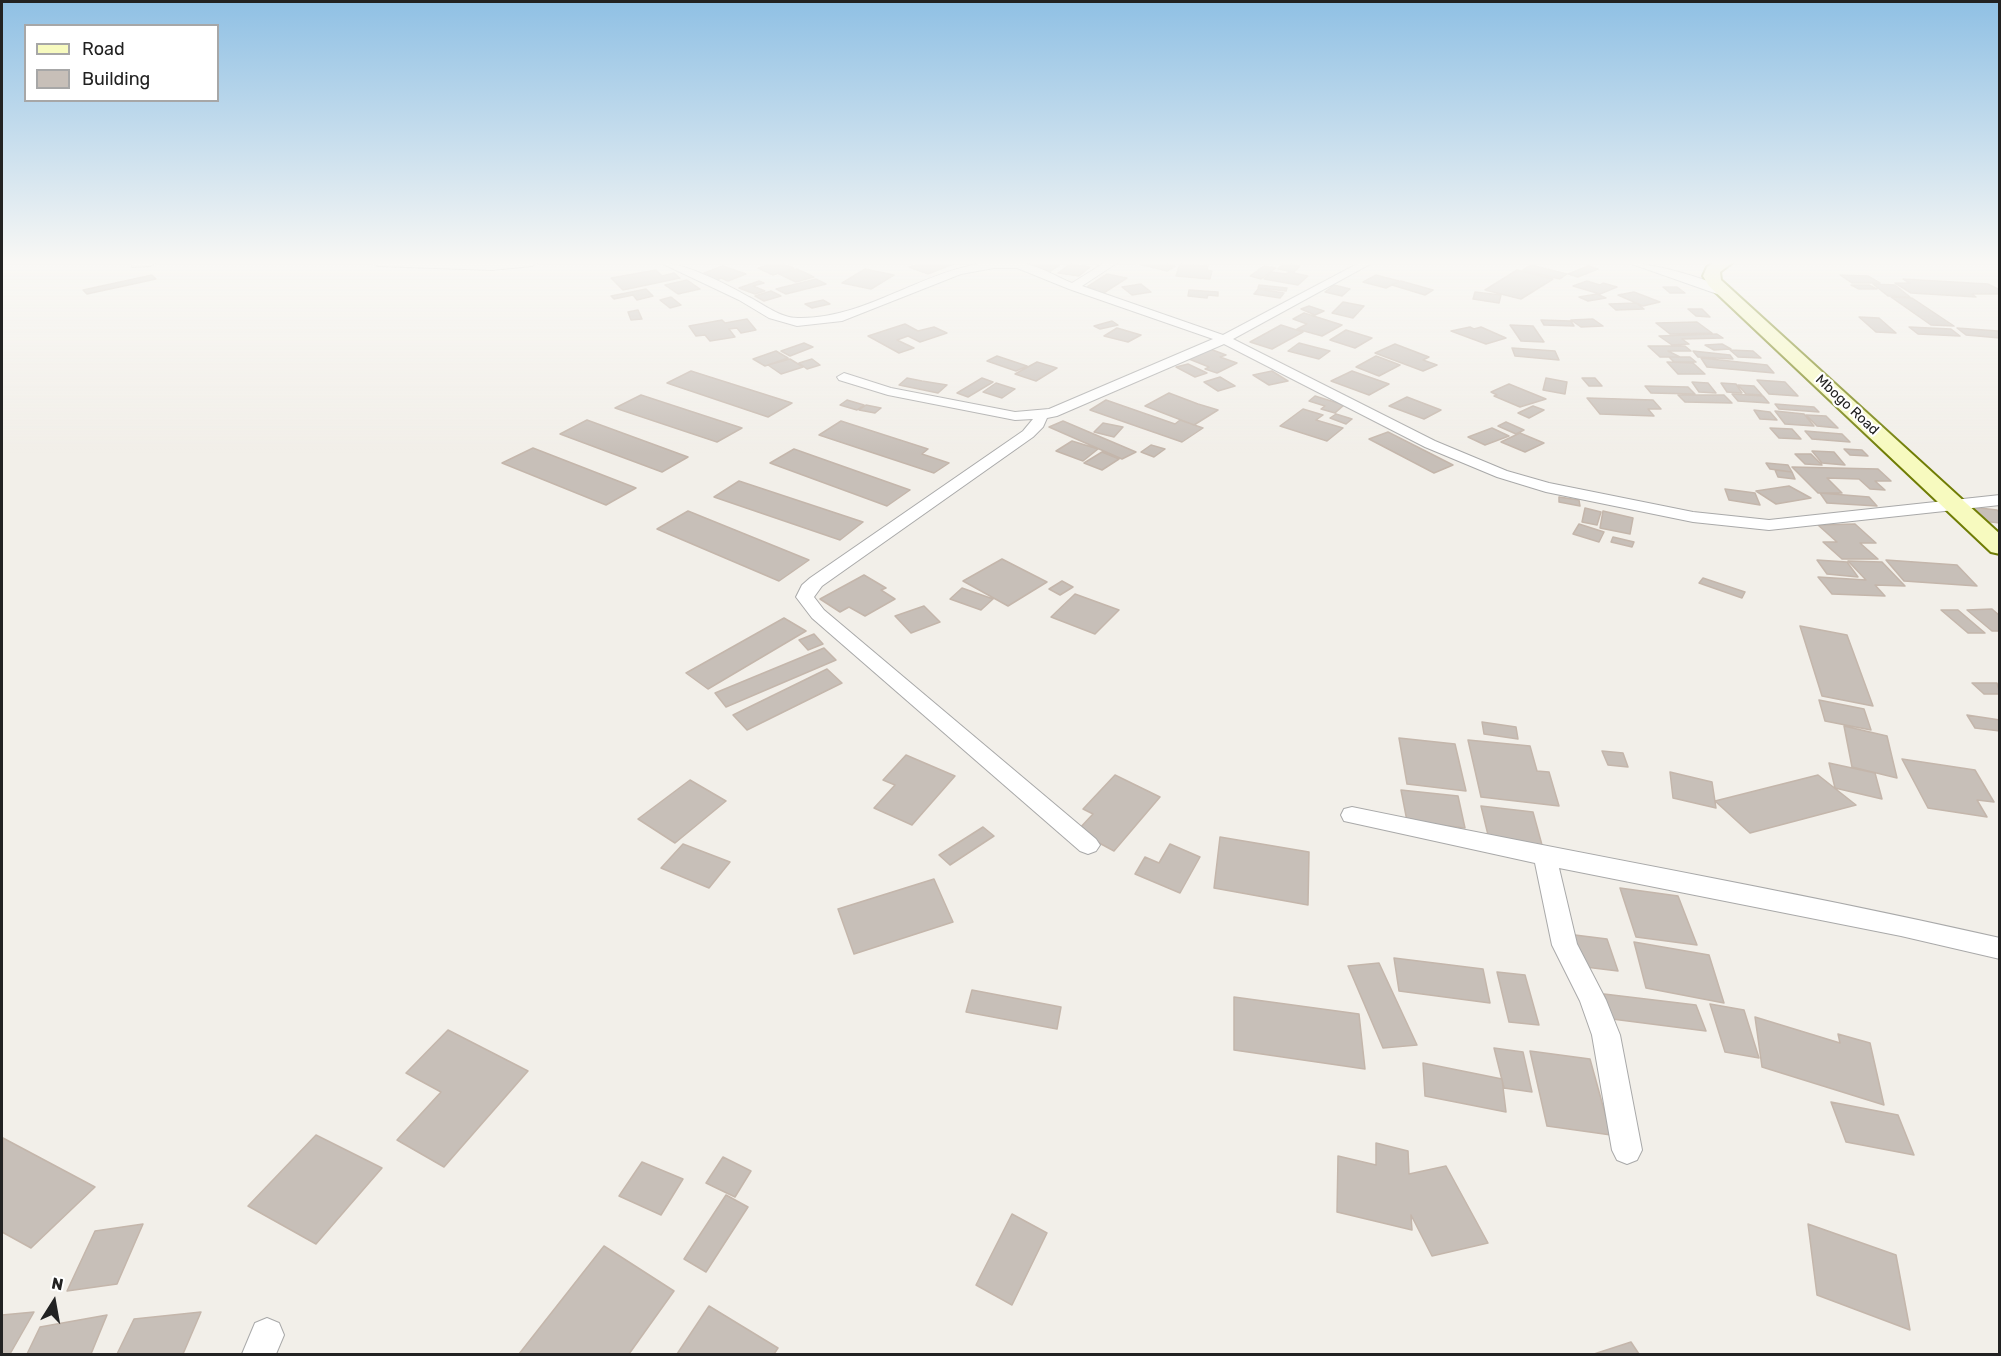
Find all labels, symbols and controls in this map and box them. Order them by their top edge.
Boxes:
legend [24,24,219,102]
text: Road [82,38,125,60]
text: Building [82,68,150,90]
street label: Mbogo Road [1812,371,1882,439]
north arrow [24,1272,84,1332]
text: N [50,1273,65,1294]

